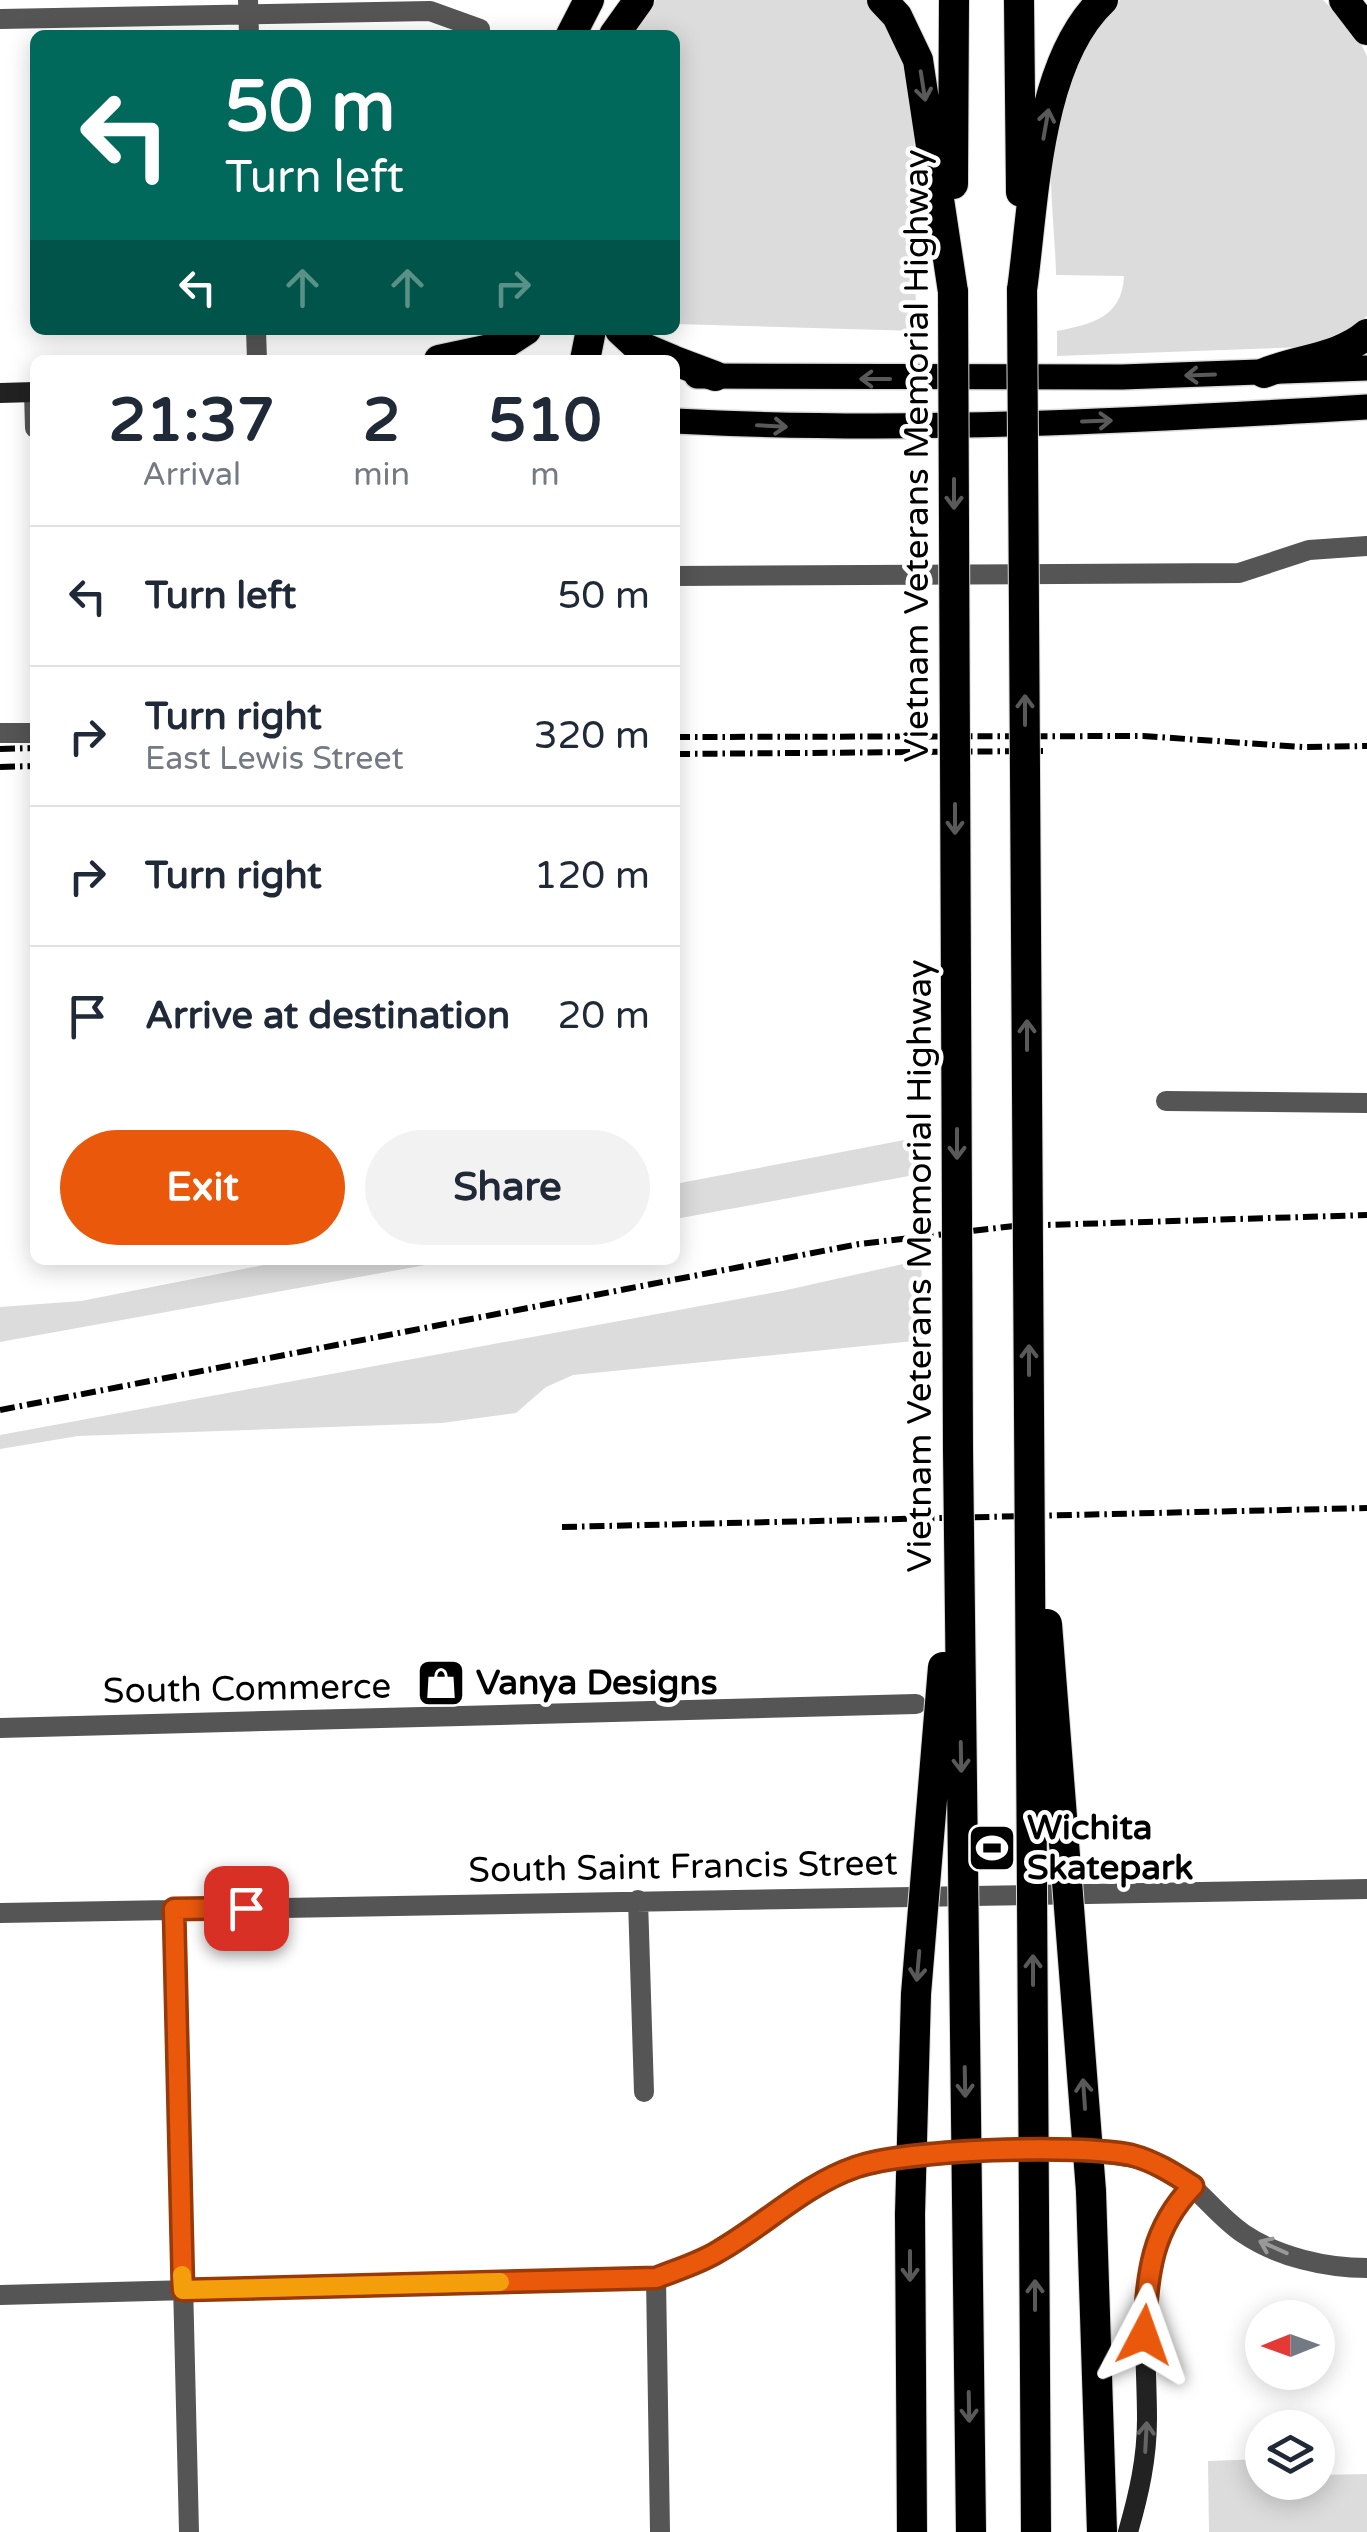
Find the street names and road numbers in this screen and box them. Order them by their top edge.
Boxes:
street label: Vietnam Veterans Memorial Highway [896,149,938,763]
street label: Vietnam Veterans Memorial Highway [899,959,941,1573]
street label: South Commerce [103,1665,391,1713]
street label: South Saint Francis Street [468,1842,898,1892]

